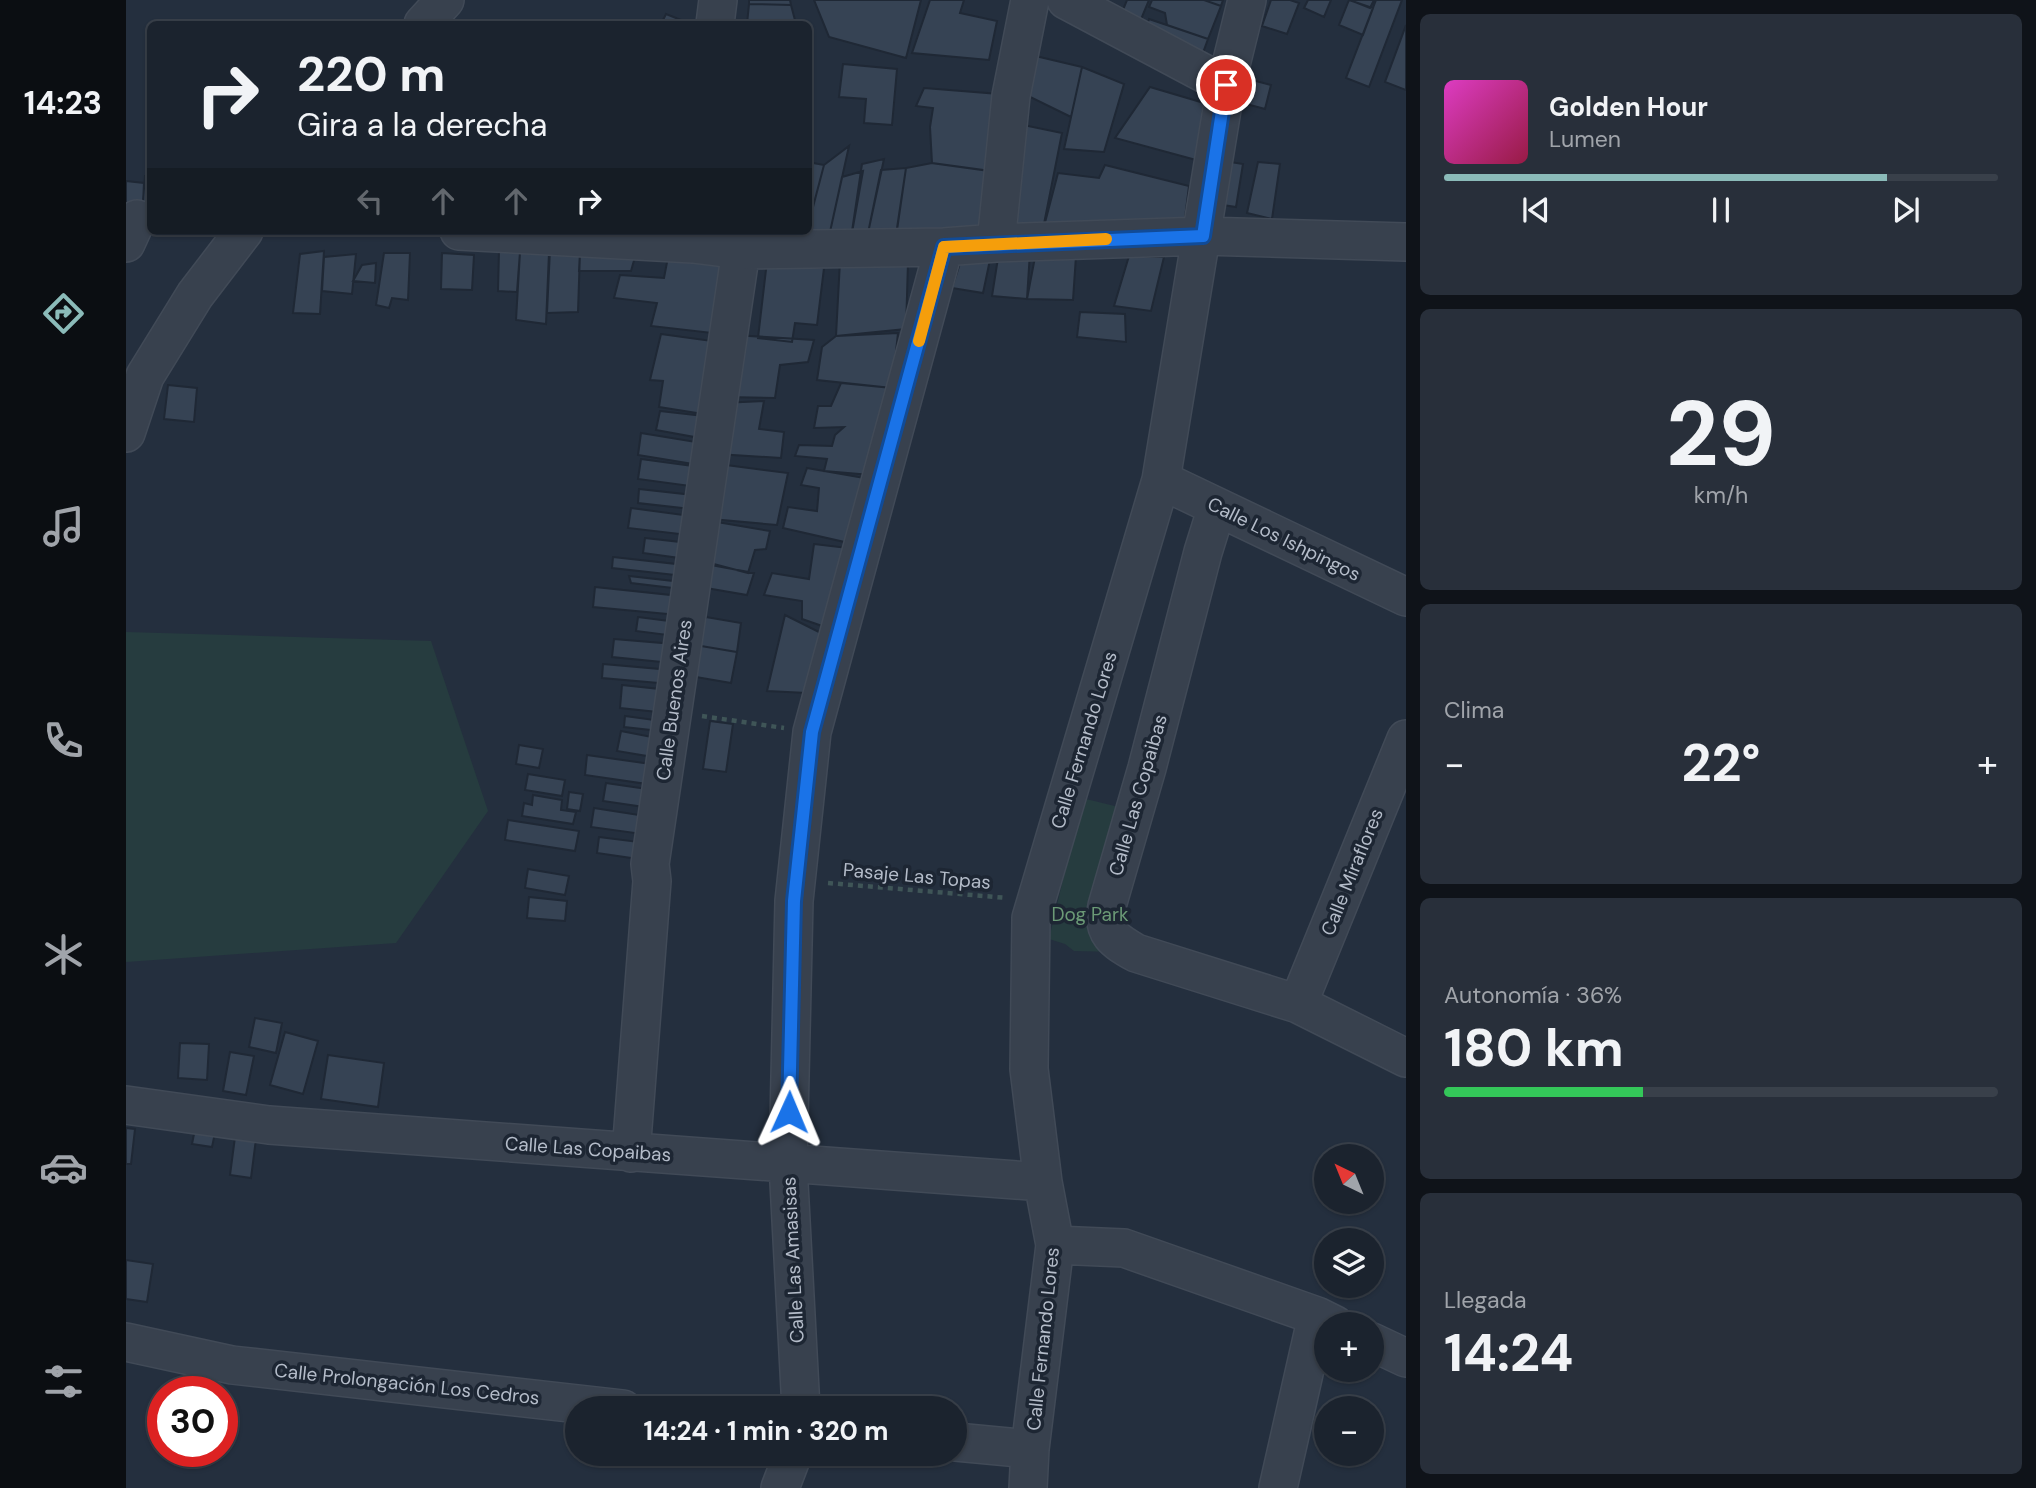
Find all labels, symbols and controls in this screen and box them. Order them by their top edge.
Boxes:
text: 220 m [297,42,445,106]
icon: right [182,49,273,140]
pin [1196,55,1256,115]
icon: arrive [1207,66,1245,104]
text: 14:23 [24,82,102,124]
text: Golden Hour [1549,90,1708,124]
text: Gira a la derecha [297,104,547,146]
text: Lumen [1549,124,1621,154]
icon: left [351,182,389,220]
icon: ahead [424,182,462,220]
icon: ahead [497,182,535,220]
icon: right [570,182,608,220]
icon: previous [1517,191,1555,229]
icon: pause [1702,191,1740,229]
icon: next [1887,191,1925,229]
icon: directions [39,289,88,338]
text: 29 [1666,375,1776,493]
text: km/h [1694,480,1748,510]
street label: Calle Los Ishpingos [1203,491,1365,587]
icon: music [39,502,88,551]
street label: Calle Buenos Aires [650,618,698,782]
street label: Calle Fernando Lores [1045,648,1123,832]
text: Clima [1444,695,1504,725]
street label: Calle Las Copaibas [1103,711,1173,879]
icon: phone [39,716,88,765]
text: 22° [1682,729,1760,797]
text: − [1444,739,1465,789]
text: + [1977,739,1998,789]
street label: Calle Miraflores [1315,805,1389,939]
street label: Pasaje Las Topas [842,857,992,895]
park label: Dog Park [1051,902,1129,927]
icon: climate [39,930,88,979]
text: Autonomía · 36% [1444,980,1622,1010]
text: 180 km [1444,1014,1624,1082]
position arrow [752,1075,826,1149]
street label: Calle Las Copaibas [504,1131,672,1167]
icon: car [39,1143,88,1192]
north arrow [1314,1144,1384,1214]
map controls [1314,1144,1384,1466]
street label: Calle Las Amasisas [776,1176,810,1344]
button: layers [1314,1228,1384,1298]
street label: Calle Fernando Lores [1021,1246,1065,1432]
text: Llegada [1444,1285,1527,1315]
button: + [1314,1312,1384,1382]
text: 14:24 [1444,1319,1573,1387]
icon: filters [39,1357,88,1406]
street label: Calle Prolongación Los Cedros [273,1358,541,1410]
speed limit sign: 30 [147,1376,238,1467]
button: − [1314,1396,1384,1466]
text: 14:24 · 1 min · 320 m [644,1414,888,1448]

